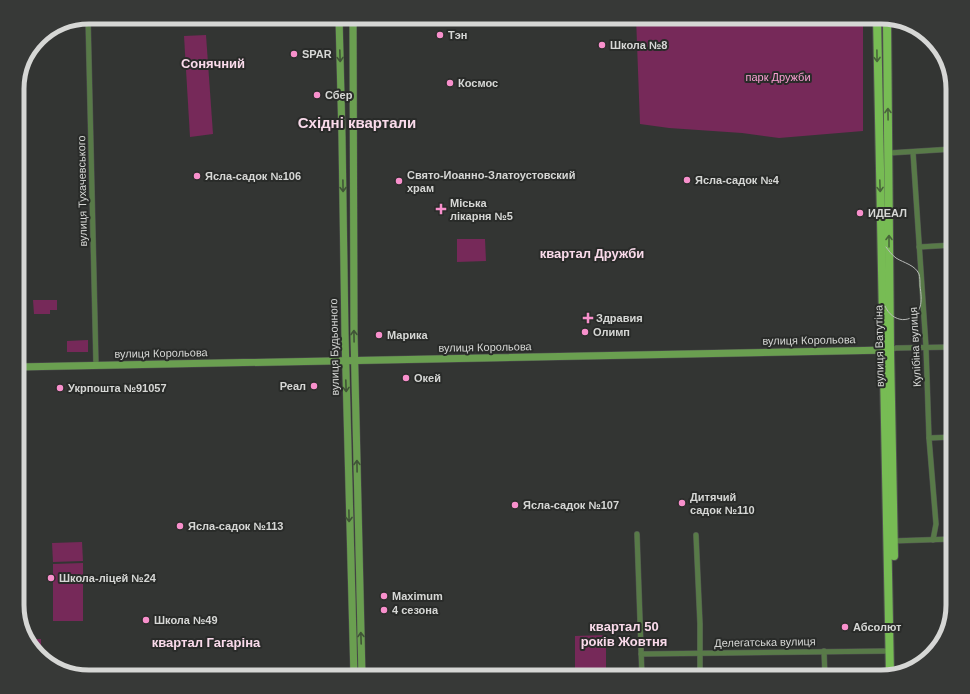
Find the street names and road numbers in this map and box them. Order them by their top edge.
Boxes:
street label: вулиця Тухачевського [75,135,89,247]
street label: вулиця Будьонного [327,298,341,396]
street label: вулиця Ватутіна [872,304,886,387]
street label: Кулібіна вулиця [907,307,923,387]
street label: вулиця Корольова [762,333,857,347]
street label: вулиця Корольова [438,340,533,354]
street label: вулиця Корольова [114,346,209,360]
street label: Делегатська вулиця [714,635,816,649]

